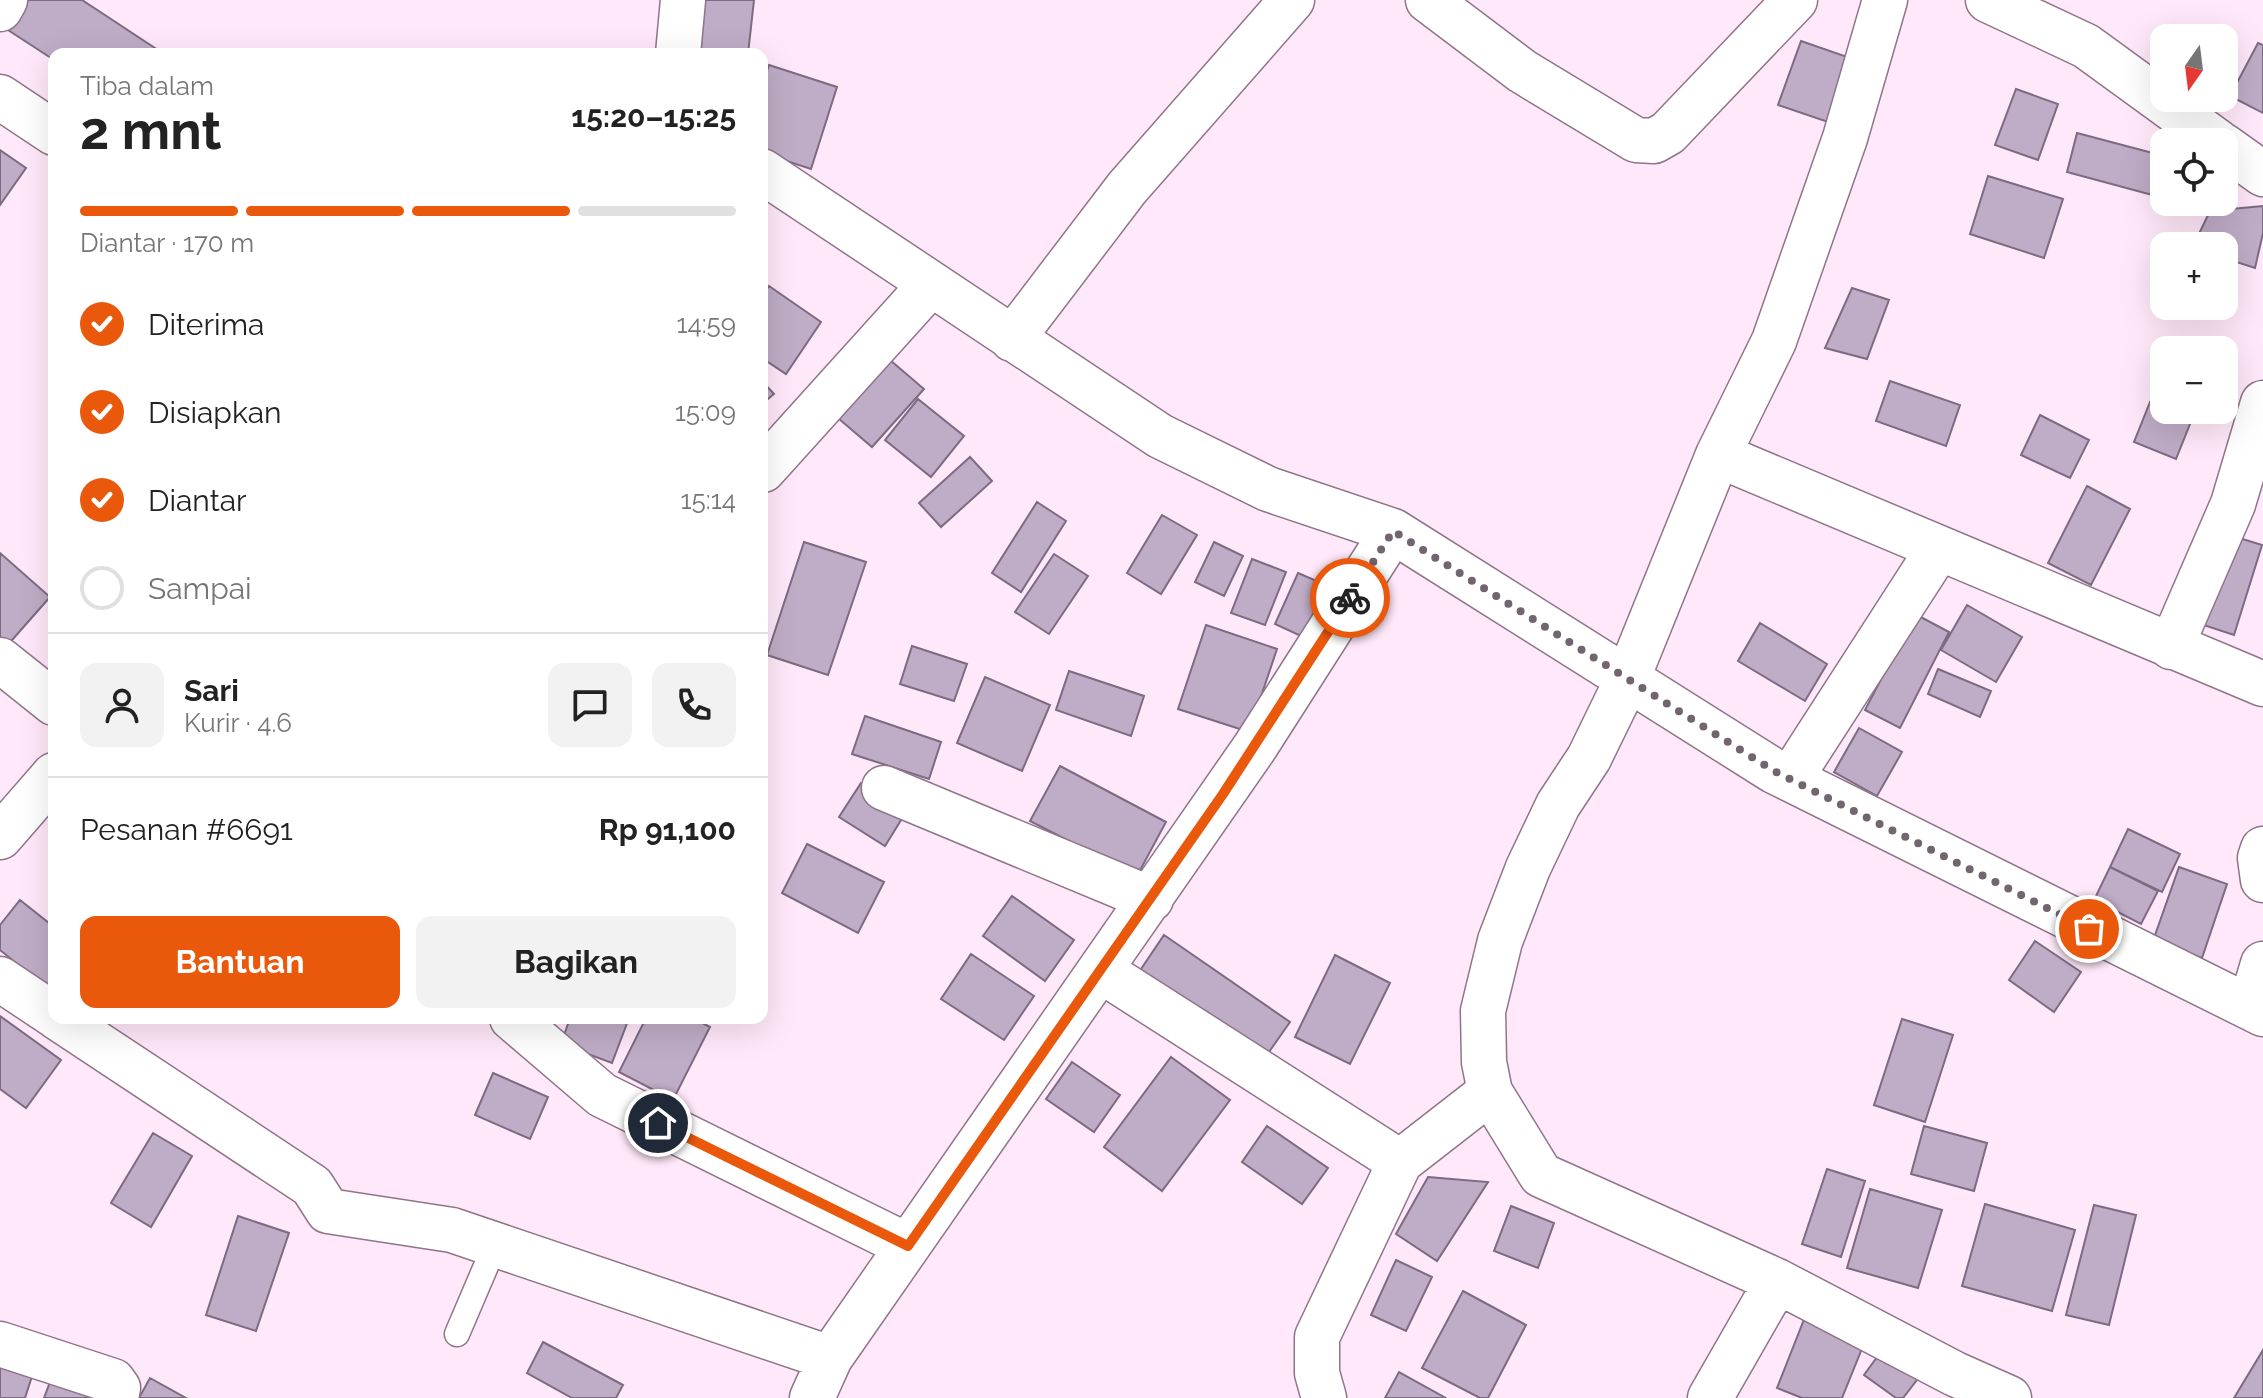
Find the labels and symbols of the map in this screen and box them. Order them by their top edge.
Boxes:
north arrow [2150,24,2238,112]
courier [1310,558,1390,638]
pin [2055,895,2123,963]
pin [624,1089,692,1157]

